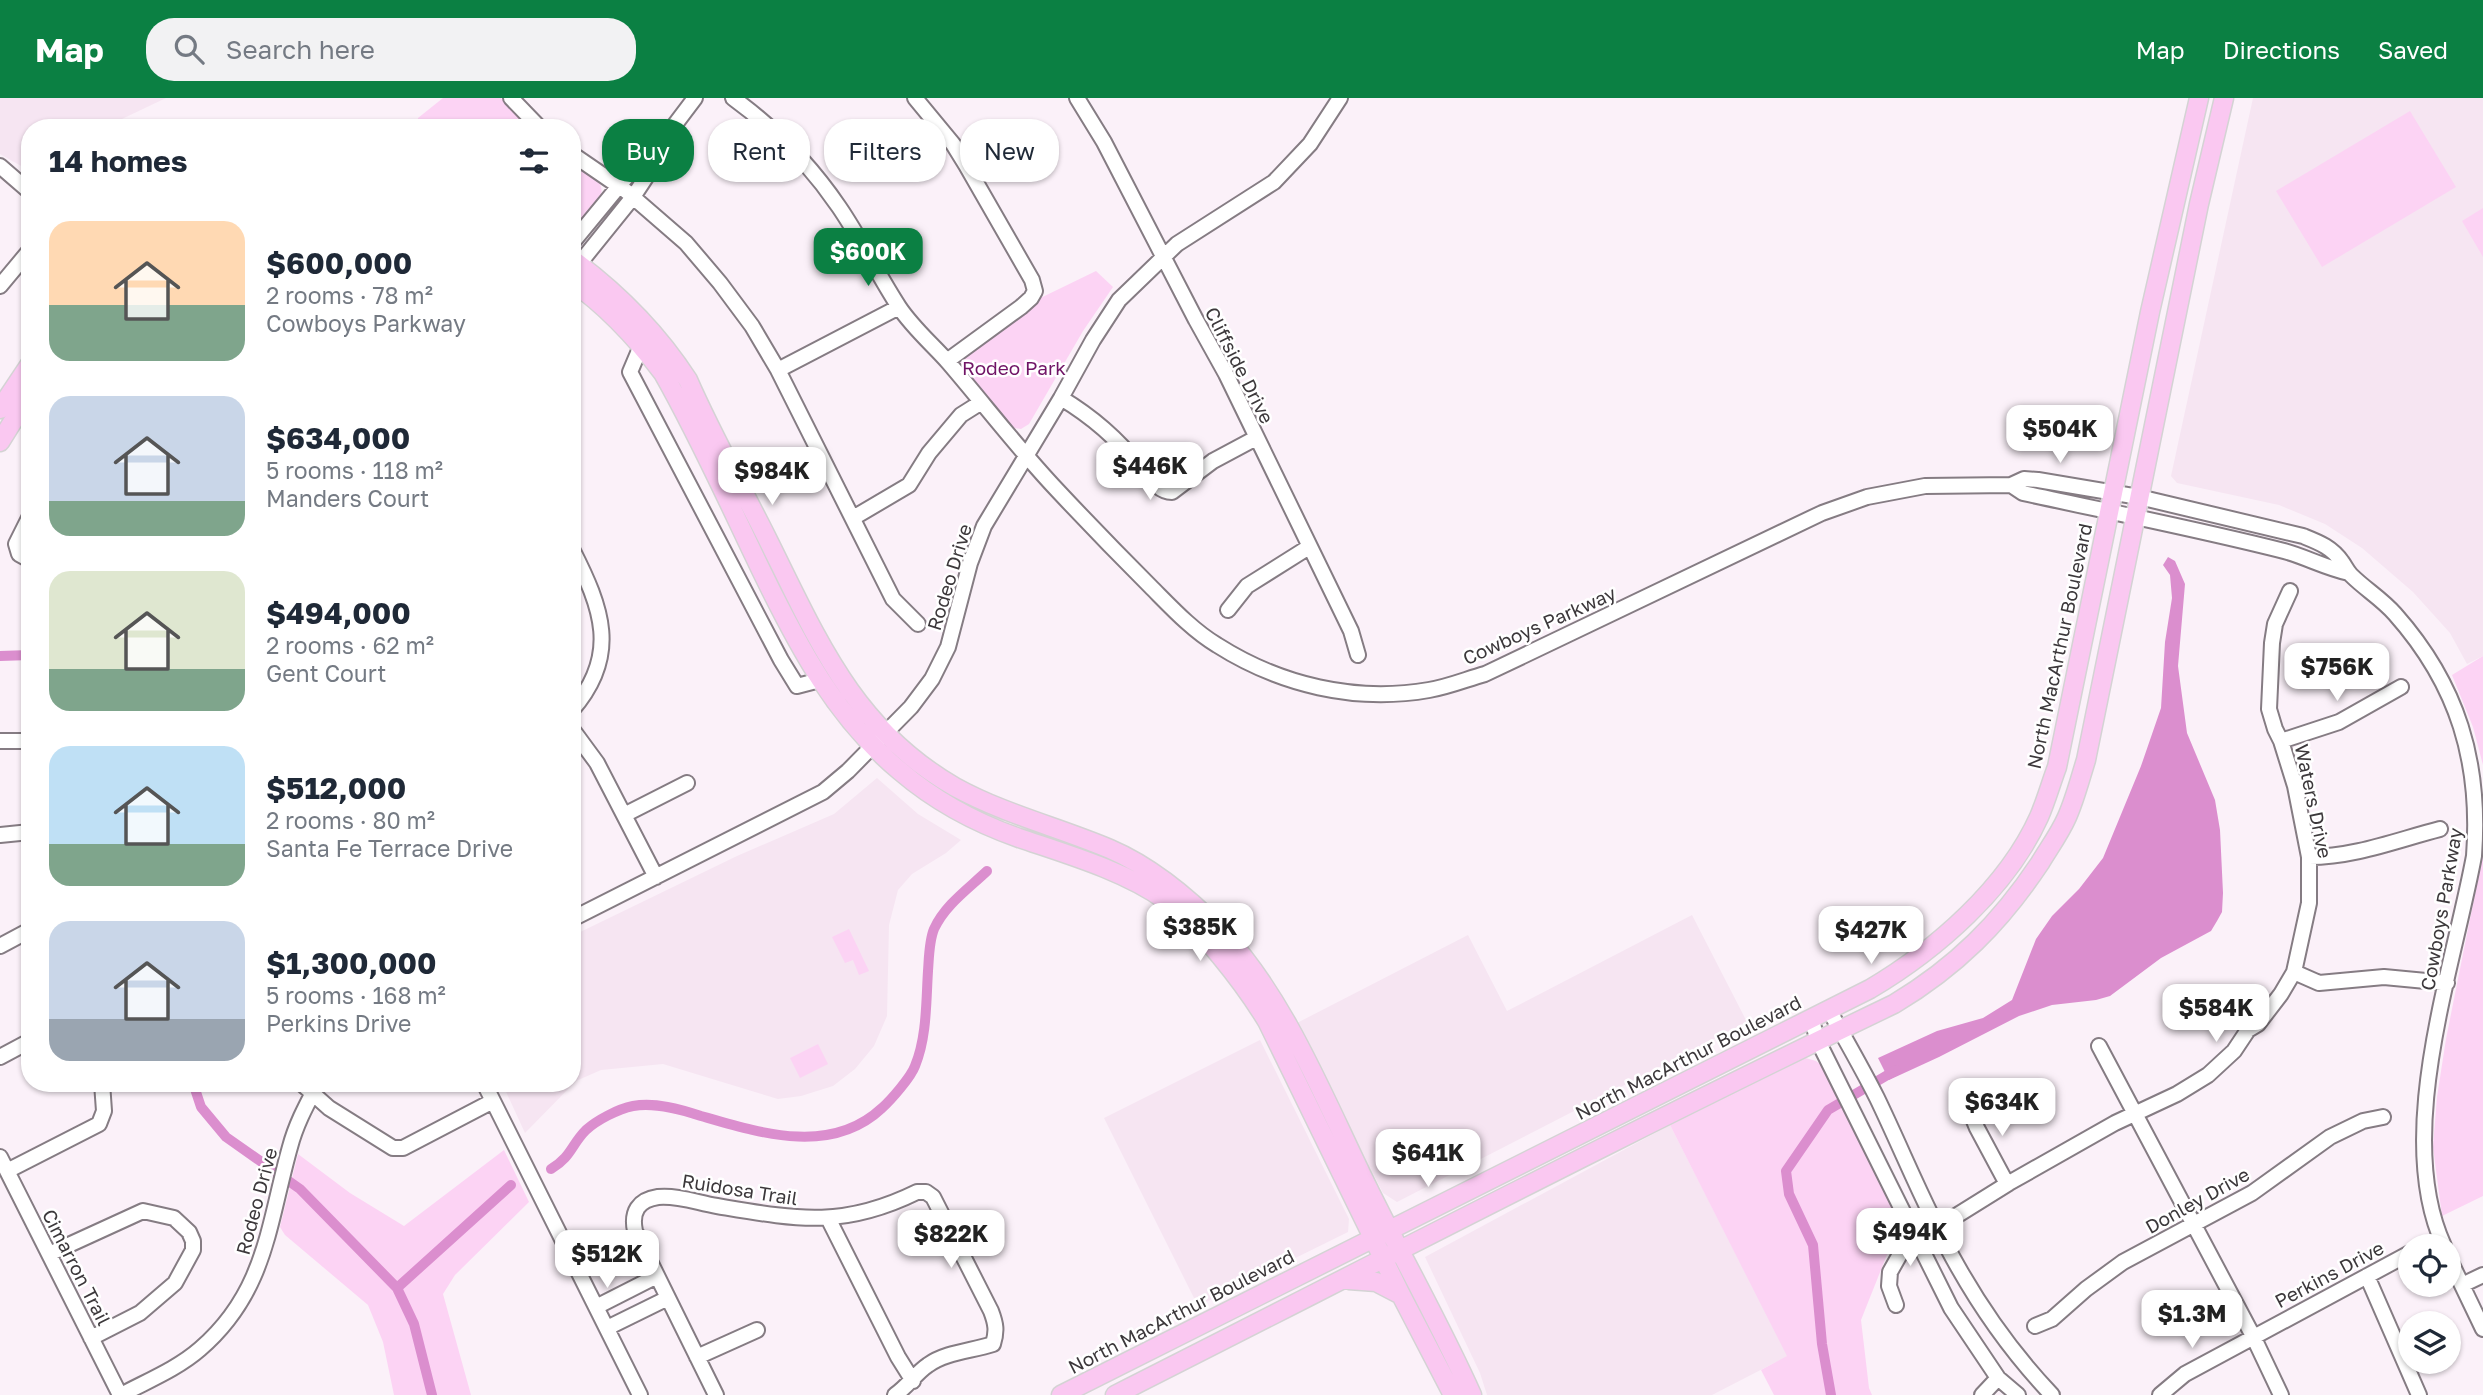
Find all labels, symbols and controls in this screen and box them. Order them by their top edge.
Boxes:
search box [146,18,636,81]
text: Map [35,30,104,69]
icon: search [170,30,208,68]
text: Search here [226,34,375,65]
text: Map [2136,35,2185,64]
text: Directions [2223,35,2340,64]
text: Saved [2378,35,2448,64]
chip: Buy [602,119,694,182]
chip: Rent [708,119,810,182]
chip: Filters [824,119,946,182]
chip: New [960,119,1059,182]
icon: filters [515,142,553,180]
text: 14 homes [49,143,188,179]
pin: $600K [819,228,917,288]
text: $600K [830,237,906,265]
text: $600,000 [266,245,412,281]
icon: home [105,249,189,333]
text: 2 rooms · 78 m² [266,281,433,309]
street label: Cliffside Drive [1201,303,1279,427]
text: Cowboys Parkway [266,309,466,337]
park label: Rodeo Park [962,356,1066,379]
pin: $504K [2011,406,2109,465]
text: $504K [2022,414,2098,442]
text: $634,000 [266,420,410,456]
icon: home [105,424,189,508]
pin: $446K [1101,442,1199,502]
pin: $984K [723,448,821,507]
text: $446K [1112,451,1188,479]
text: 5 rooms · 118 m² [266,456,443,484]
text: $984K [734,456,810,484]
text: Manders Court [266,484,429,512]
street label: Rodeo Drive [922,521,976,633]
street label: North MacArthur Boulevard [2022,521,2096,771]
street label: Cowboys Parkway [1459,581,1619,669]
text: $494,000 [266,595,411,631]
icon: home [105,599,189,683]
text: 2 rooms · 62 m² [266,631,434,659]
pin: $756K [2288,644,2386,703]
text: $756K [2300,652,2374,680]
text: Gent Court [266,659,386,687]
street label: Waters Drive [2291,742,2337,860]
text: $512,000 [266,770,406,806]
icon: home [105,774,189,858]
text: 2 rooms · 80 m² [266,806,435,834]
street label: Cowboys Parkway [2415,825,2467,992]
text: Santa Fe Terrace Drive [266,834,513,862]
pin: $385K [1151,904,1249,963]
pin: $427K [1822,906,1920,966]
text: $385K [1163,912,1237,940]
text: $427K [1834,915,1908,943]
text: $1,300,000 [266,945,437,981]
icon: home [105,949,189,1033]
text: 5 rooms · 168 m² [266,981,446,1009]
pin: $584K [2167,984,2265,1044]
street label: North MacArthur Boulevard [1571,990,1805,1124]
text: $584K [2178,993,2254,1021]
text: Perkins Drive [266,1009,411,1037]
pin: $634K [1953,1079,2051,1138]
text: $634K [1964,1087,2040,1115]
pin: $641K [1379,1130,1477,1189]
text: $641K [1392,1138,1464,1166]
street label: Rodeo Drive [231,1145,281,1257]
street label: Donley Drive [2141,1162,2253,1238]
street label: Ruidosa Trail [680,1168,800,1210]
street label: Cimarron Trail [38,1205,116,1329]
pin: $494K [1861,1208,1959,1268]
pin: $822K [902,1210,1000,1270]
text: $494K [1872,1217,1948,1245]
text: $822K [914,1219,988,1247]
pin: $512K [558,1230,656,1290]
map controls [2398,1234,2461,1374]
button: locate [2398,1234,2461,1297]
street label: Perkins Drive [2271,1236,2387,1312]
text: $512K [571,1239,643,1267]
street label: North MacArthur Boulevard [1064,1244,1298,1378]
pin: $1.3M [2143,1290,2241,1350]
text: $1.3M [2157,1299,2227,1327]
button: layers [2398,1311,2461,1374]

